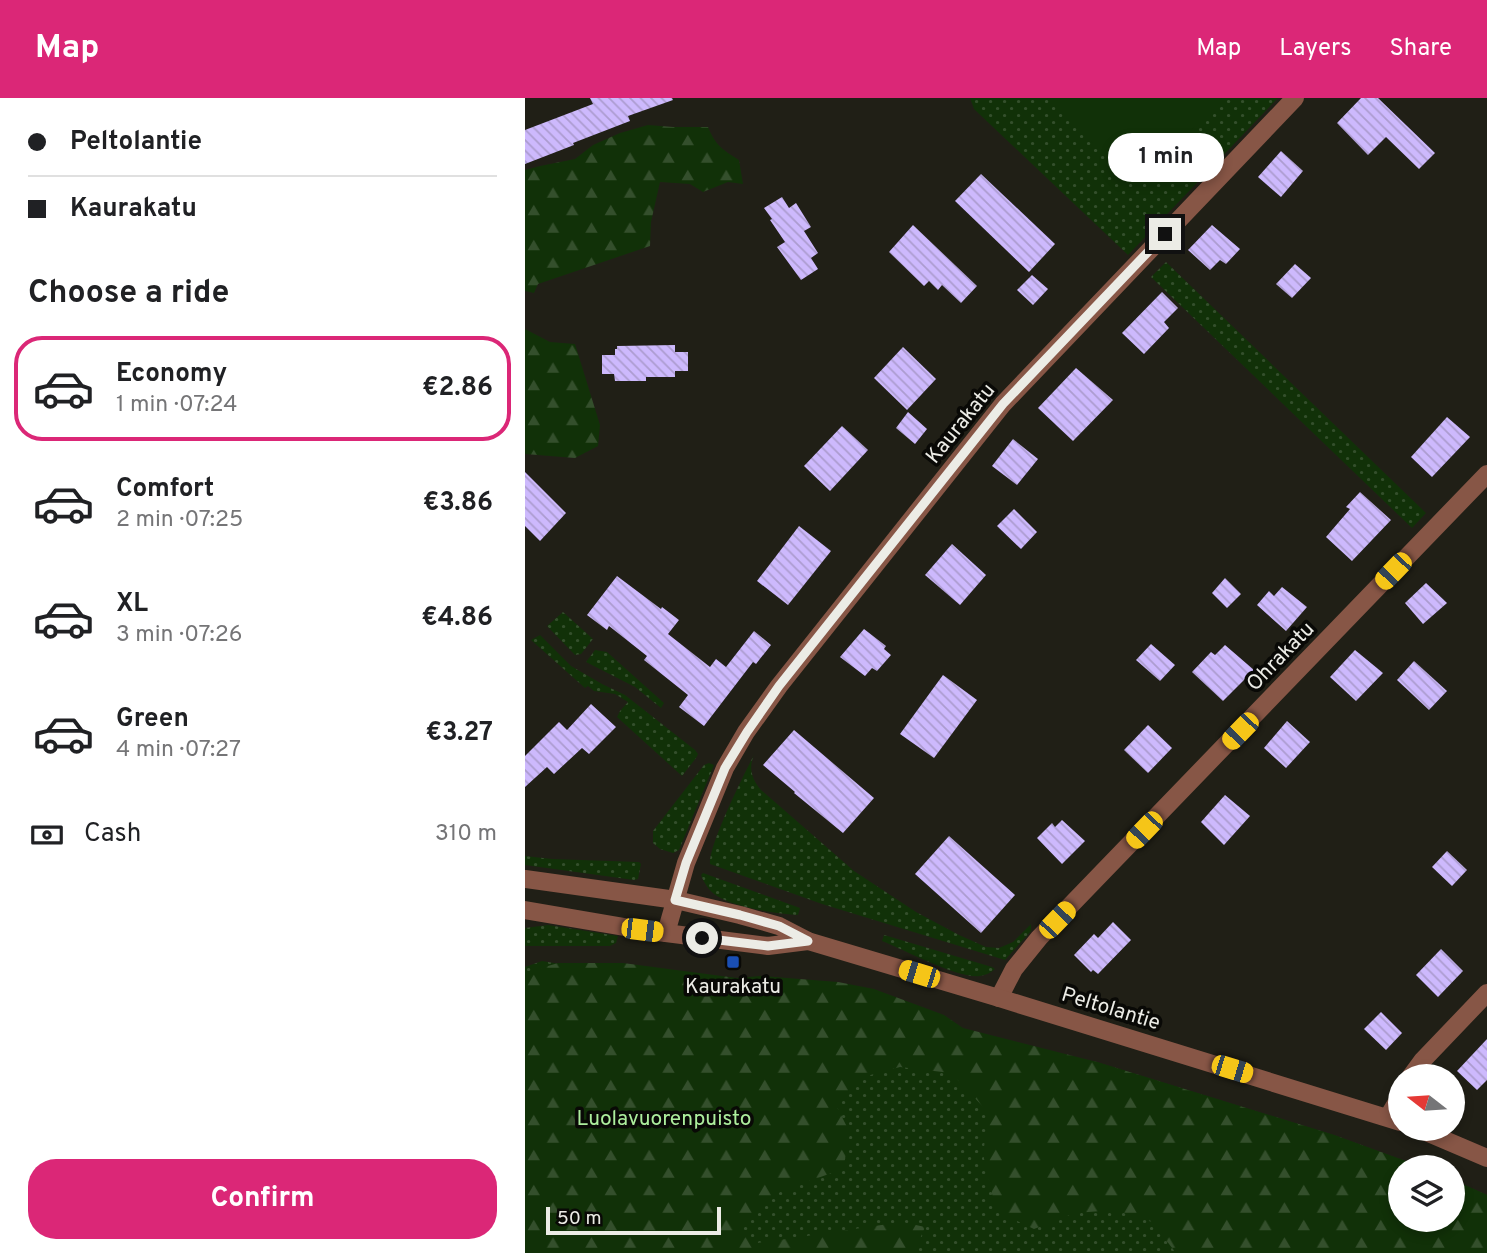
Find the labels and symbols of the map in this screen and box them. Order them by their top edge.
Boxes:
callout: 1 min [1107,132,1223,181]
route end [1149,218,1181,250]
street label: Kaurakatu [920,378,1002,470]
car [1371,549,1416,593]
street label: Ohrakatu [1241,616,1321,698]
car [1218,709,1263,753]
car [1122,808,1167,852]
car [1035,898,1080,942]
car [620,917,665,943]
route start [686,922,718,954]
marker: Kaurakatu [725,954,741,970]
car [896,958,943,990]
place label: Kaurakatu [685,974,781,1001]
street label: Peltolantie [1058,982,1163,1037]
car [1209,1053,1256,1085]
north arrow [1388,1064,1465,1141]
park label: Luolavuorenpuisto [576,1106,752,1133]
scale bar [546,1204,721,1236]

